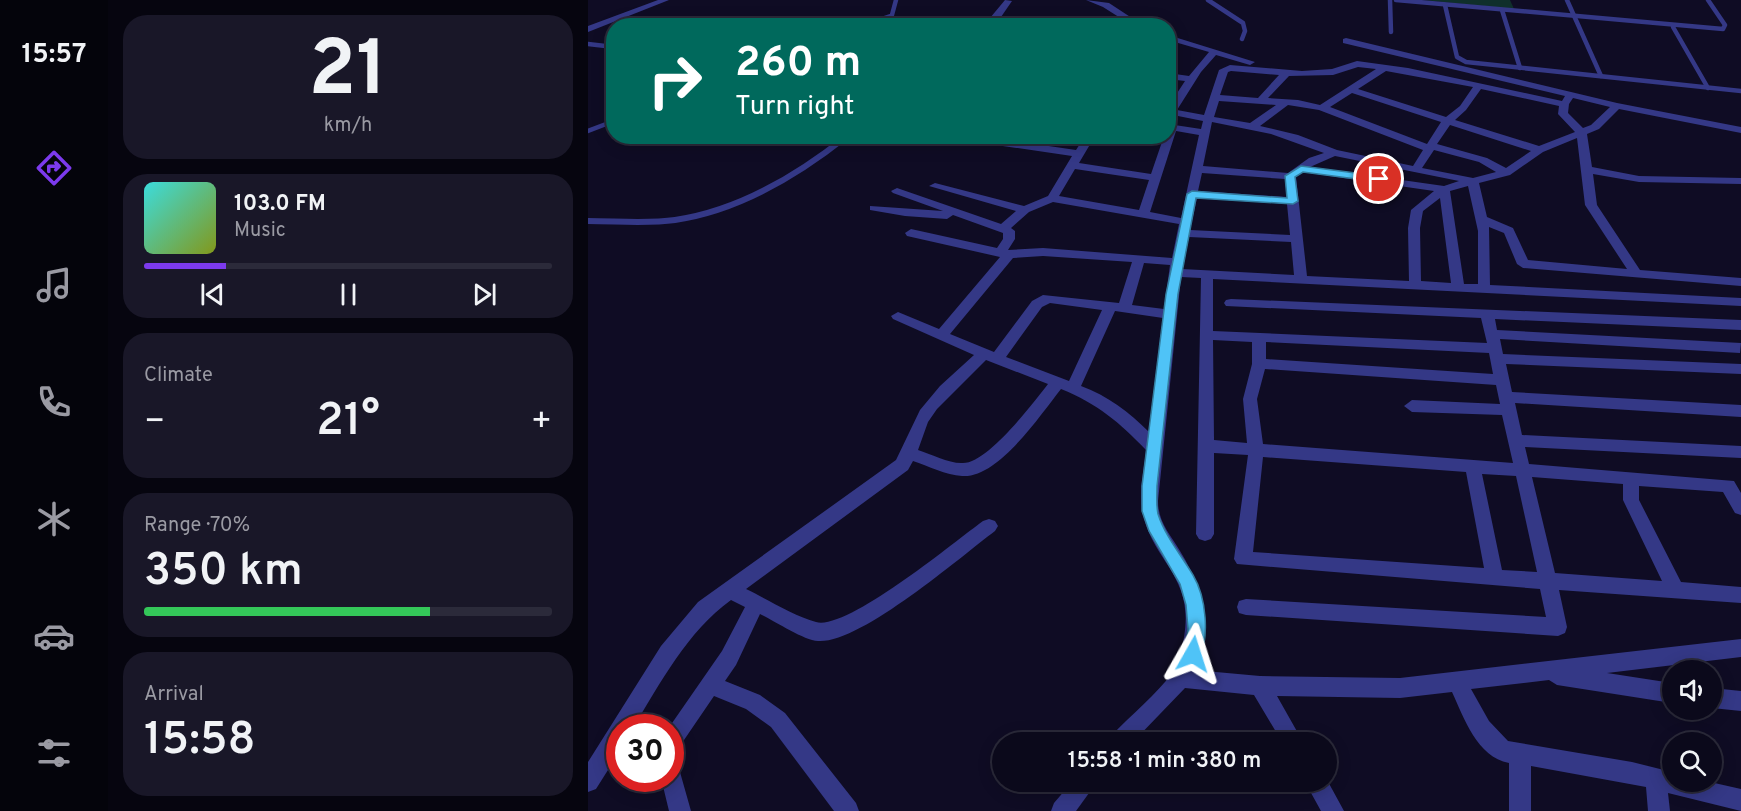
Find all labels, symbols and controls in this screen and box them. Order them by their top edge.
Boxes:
text: 21 [309,24,387,123]
text: 15:57 [22,38,86,72]
text: 260 m [735,38,861,91]
icon: right [636,42,714,120]
text: Turn right [735,90,854,124]
text: km/h [324,113,372,139]
icon: directions [33,147,75,189]
pin [1353,153,1404,204]
icon: arrive [1362,162,1395,195]
text: 103.0 FM [234,191,326,218]
text: Music [234,218,286,244]
icon: music [33,264,75,306]
icon: previous [196,278,229,311]
icon: pause [332,278,365,311]
icon: next [468,278,501,311]
text: Climate [144,363,213,389]
icon: phone [33,381,75,423]
text: 21° [316,394,380,451]
text: − [144,402,165,444]
text: + [531,402,552,444]
icon: climate [33,498,75,540]
text: Range · 70% [144,513,250,539]
text: 350 km [144,544,303,601]
icon: car [33,615,75,657]
position arrow [1161,622,1225,686]
map controls [1662,660,1722,792]
button: sound [1662,660,1722,720]
text: Arrival [144,682,204,708]
text: 15:58 [144,713,256,770]
speed limit sign: 30 [606,714,684,792]
icon: filters [33,732,75,774]
button: search [1662,732,1722,792]
text: 15:58 · 1 min · 380 m [1068,748,1261,775]

